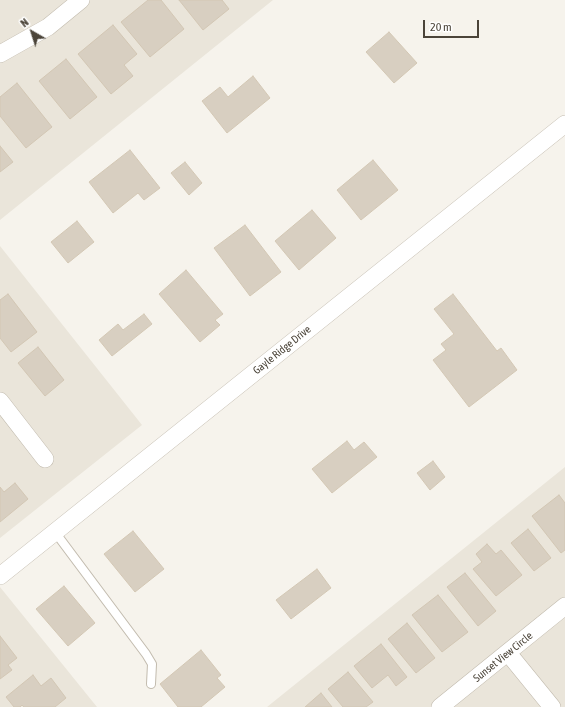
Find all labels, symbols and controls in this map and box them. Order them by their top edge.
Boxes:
north arrow [12,12,52,52]
scale bar [425,12,481,38]
text: N [18,16,31,29]
text: 20 m [430,20,452,34]
street label: Gayle Ridge Drive [250,323,314,377]
street label: Sunset View Circle [471,629,535,685]

